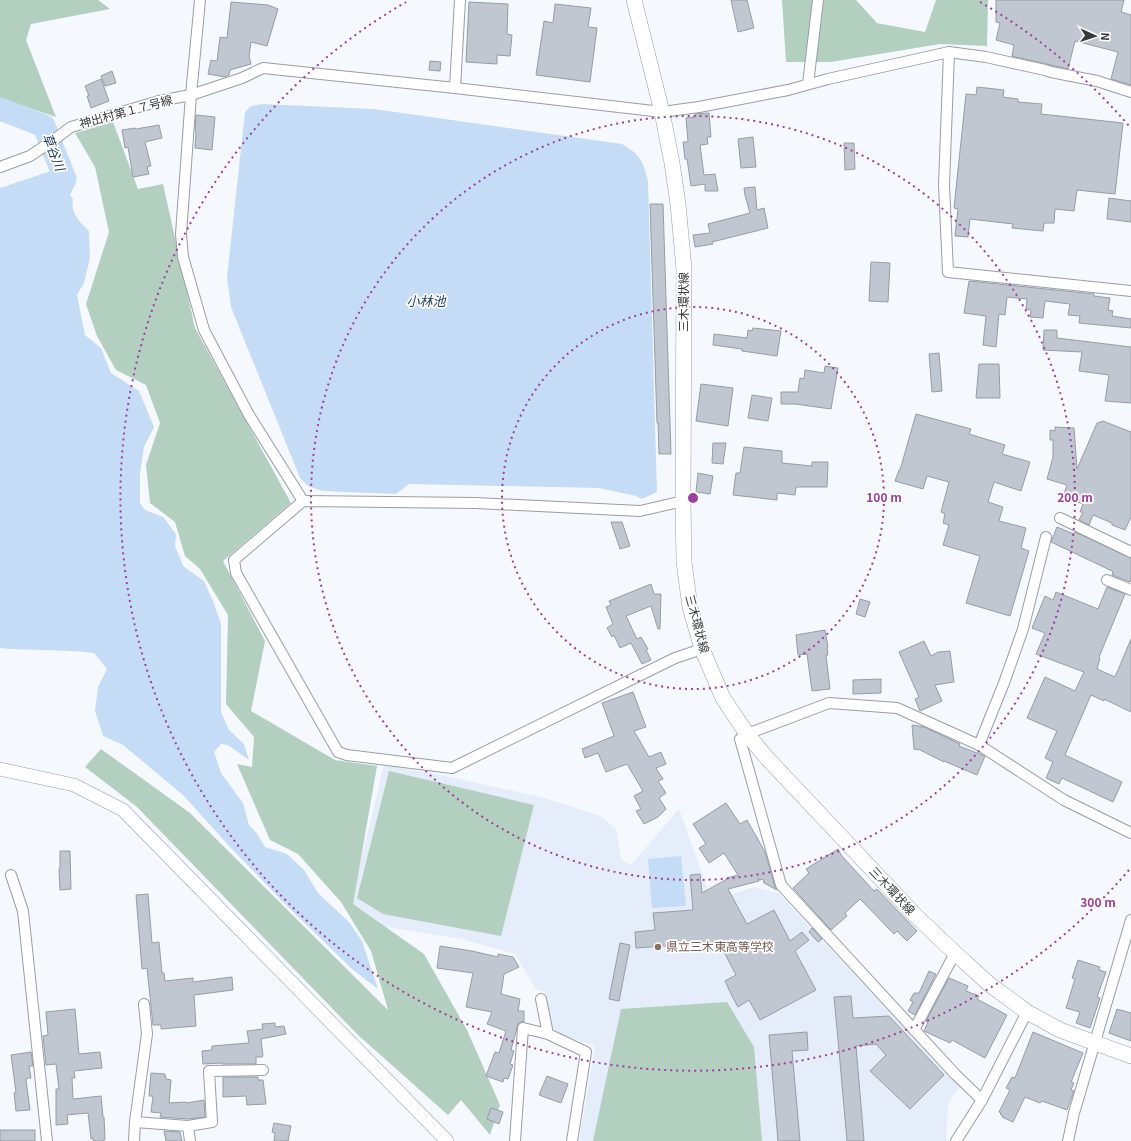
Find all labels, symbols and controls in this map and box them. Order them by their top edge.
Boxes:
north arrow [1075,16,1115,56]
text: N [1098,32,1114,41]
street label: 神出村第１７号線 [77,90,174,131]
water label: 草谷川 [39,130,71,175]
street label: 三木環状線 [674,272,691,332]
water label: 小林池 [406,291,447,310]
text: 100 m [866,488,902,505]
text: 200 m [1057,488,1093,505]
centre of rings [686,491,700,505]
street label: 三木環状線 [682,592,714,655]
street label: 三木環状線 [866,862,920,918]
text: 300 m [1080,893,1116,910]
place label: 県立三木東高等学校 [666,937,774,954]
marker: 県立三木東高等学校 [653,942,663,952]

